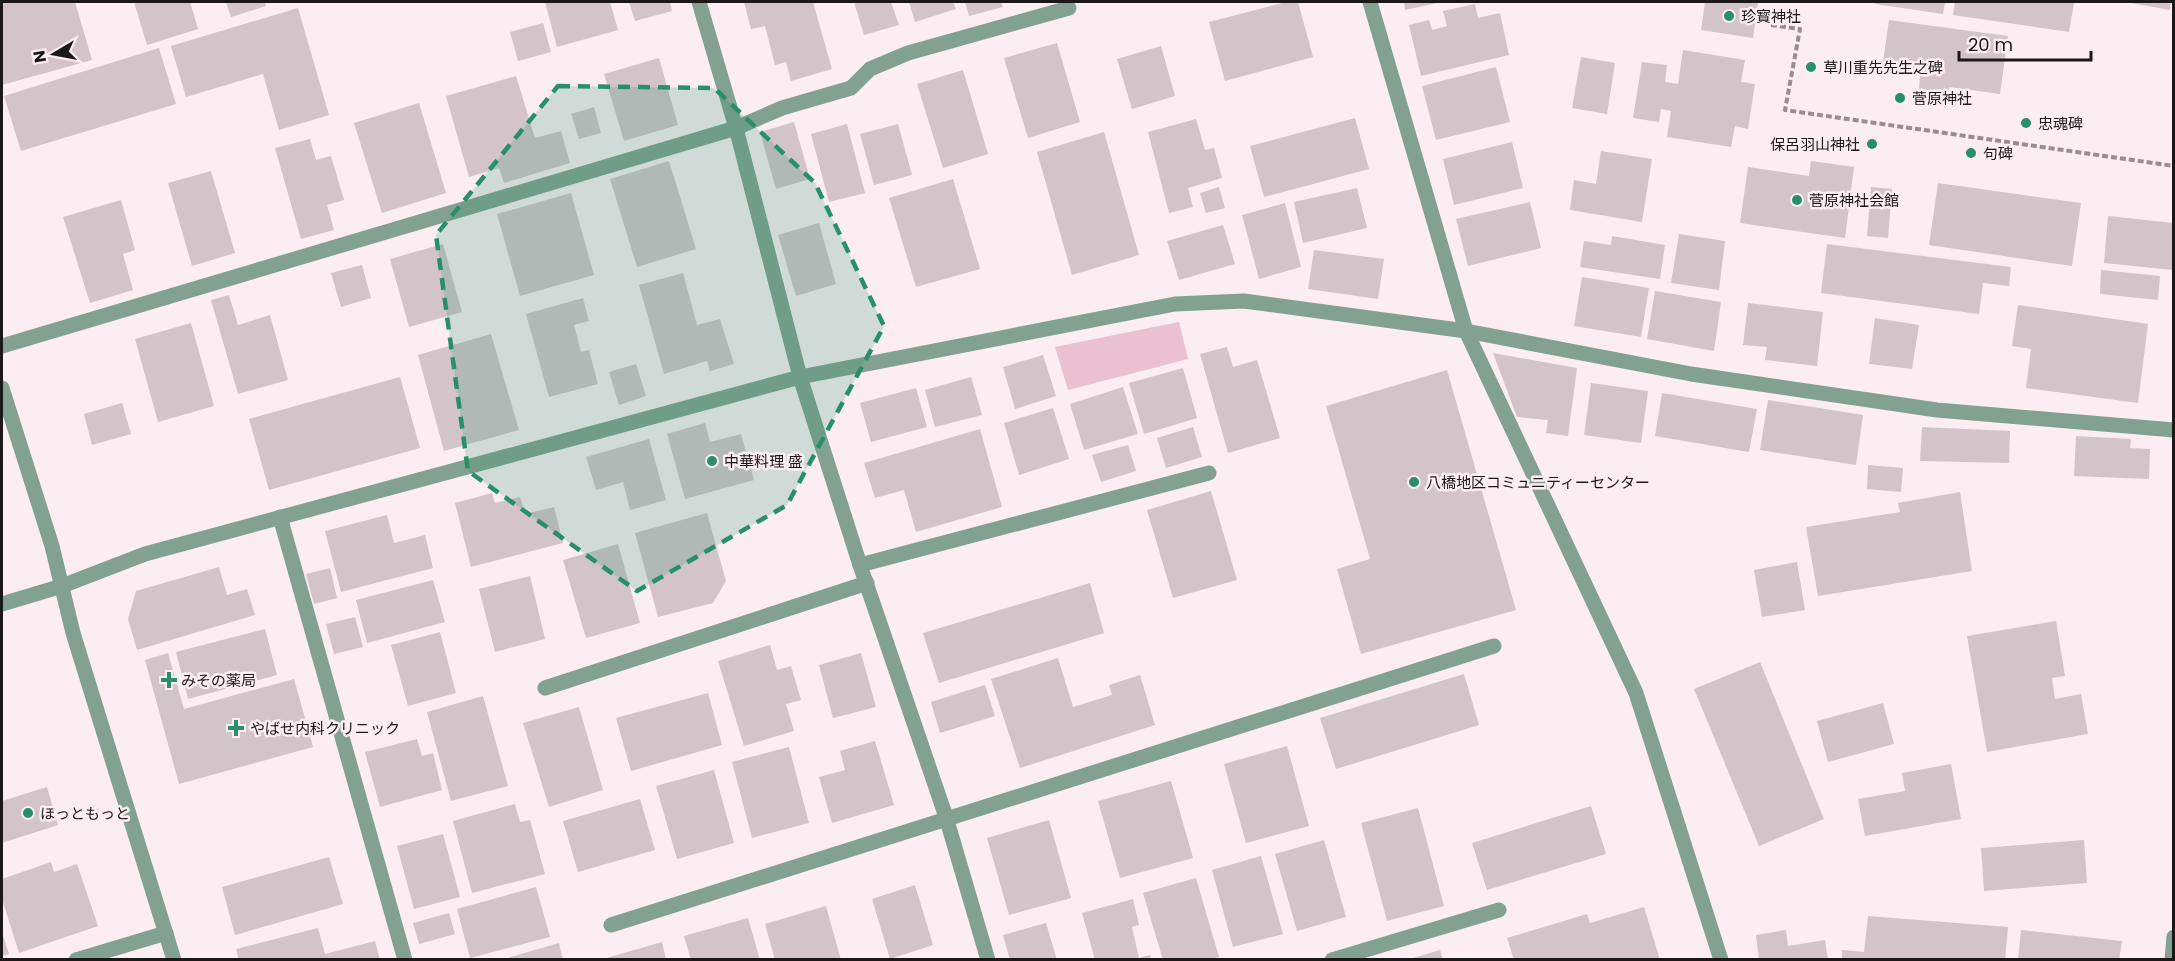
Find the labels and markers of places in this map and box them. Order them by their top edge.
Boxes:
place label: 珍寳神社 [1741,6,1801,27]
marker: 珍寳神社 [1722,9,1736,23]
place label: 草川重先先生之碑 [1823,57,1943,78]
marker: 草川重先先生之碑 [1804,60,1818,74]
place label: 菅原神社 [1912,88,1972,109]
marker: 菅原神社 [1893,91,1907,105]
place label: 忠魂碑 [2038,113,2083,134]
marker: 忠魂碑 [2019,116,2033,130]
place label: 保呂羽山神社 [1770,134,1860,155]
marker: 保呂羽山神社 [1865,137,1879,151]
place label: 句碑 [1983,143,2013,164]
marker: 句碑 [1964,146,1978,160]
place label: 菅原神社会館 [1809,190,1899,211]
marker: 菅原神社会館 [1790,193,1804,207]
place label: 中華料理 盛 [724,451,803,472]
marker: 中華料理 盛 [705,454,719,468]
place label: 八橋地区コミュニティーセンター [1426,472,1650,493]
marker: 八橋地区コミュニティーセンター [1407,475,1421,489]
place label: みその薬局 [181,670,256,691]
marker: みその薬局 [162,673,176,687]
place label: やばせ内科クリニック [250,718,400,739]
marker: やばせ内科クリニック [227,719,245,737]
place label: ほっともっと [40,803,130,824]
marker: ほっともっと [21,806,35,820]

